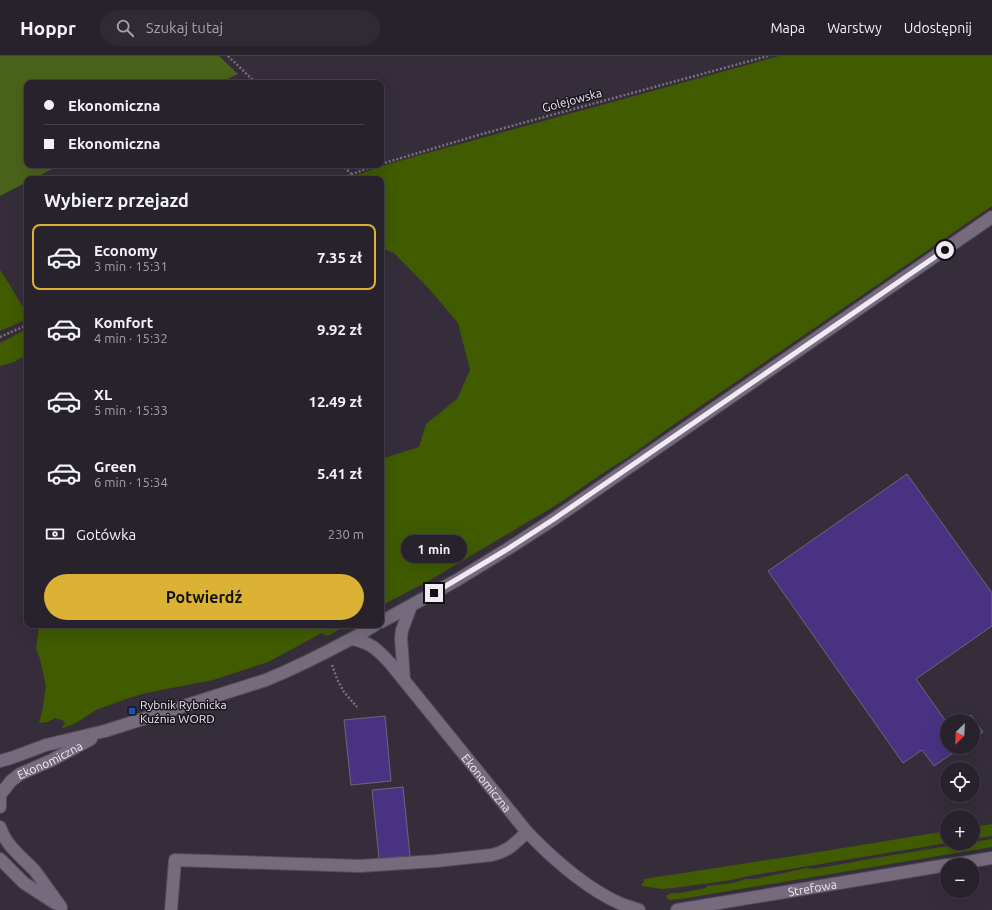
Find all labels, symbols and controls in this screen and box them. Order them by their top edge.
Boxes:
search box [100,10,380,46]
text: Hoppr [20,17,76,39]
icon: search [114,17,136,39]
text: Szukaj tutaj [146,19,223,36]
text: Mapa [770,20,805,36]
text: Warstwy [827,20,882,36]
text: Udostępnij [904,20,972,36]
street label: Golejowska [541,86,603,114]
text: Ekonomiczna [68,97,160,114]
text: Ekonomiczna [68,135,160,152]
text: Wybierz przejazd [44,190,189,210]
icon: car [46,239,82,275]
route start [936,241,954,259]
text: Economy [94,242,158,259]
text: 7.35 zł [317,249,362,266]
text: 3 min · 15:31 [94,259,168,273]
icon: car [46,311,82,347]
text: Komfort [94,314,153,331]
text: 9.92 zł [317,321,362,338]
text: 4 min · 15:32 [94,331,168,345]
icon: car [46,383,82,419]
text: XL [94,386,112,403]
text: 12.49 zł [308,393,362,410]
text: 5 min · 15:33 [94,403,168,417]
icon: car [46,455,82,491]
text: Green [94,458,136,475]
text: 5.41 zł [317,465,362,482]
text: 6 min · 15:34 [94,475,168,489]
icon: cash [44,523,66,545]
text: Gotówka [76,526,136,543]
text: 230 m [328,527,364,541]
callout: 1 min [401,535,467,563]
text: 1 min [418,542,450,556]
button: Potwierdź [44,574,364,620]
route end [425,584,443,602]
place label: Rybnik Rybnicka Kuźnia WORD [140,698,227,725]
marker: Rybnik Rybnicka Kuźnia WORD [127,706,137,716]
north arrow [940,714,980,754]
map controls [940,714,980,898]
street label: Ekonomiczna [15,738,84,781]
street label: Ekonomiczna [460,751,514,814]
button: locate [940,762,980,802]
button: + [940,810,980,850]
button: − [940,858,980,898]
street label: Strefowa [787,877,837,898]

